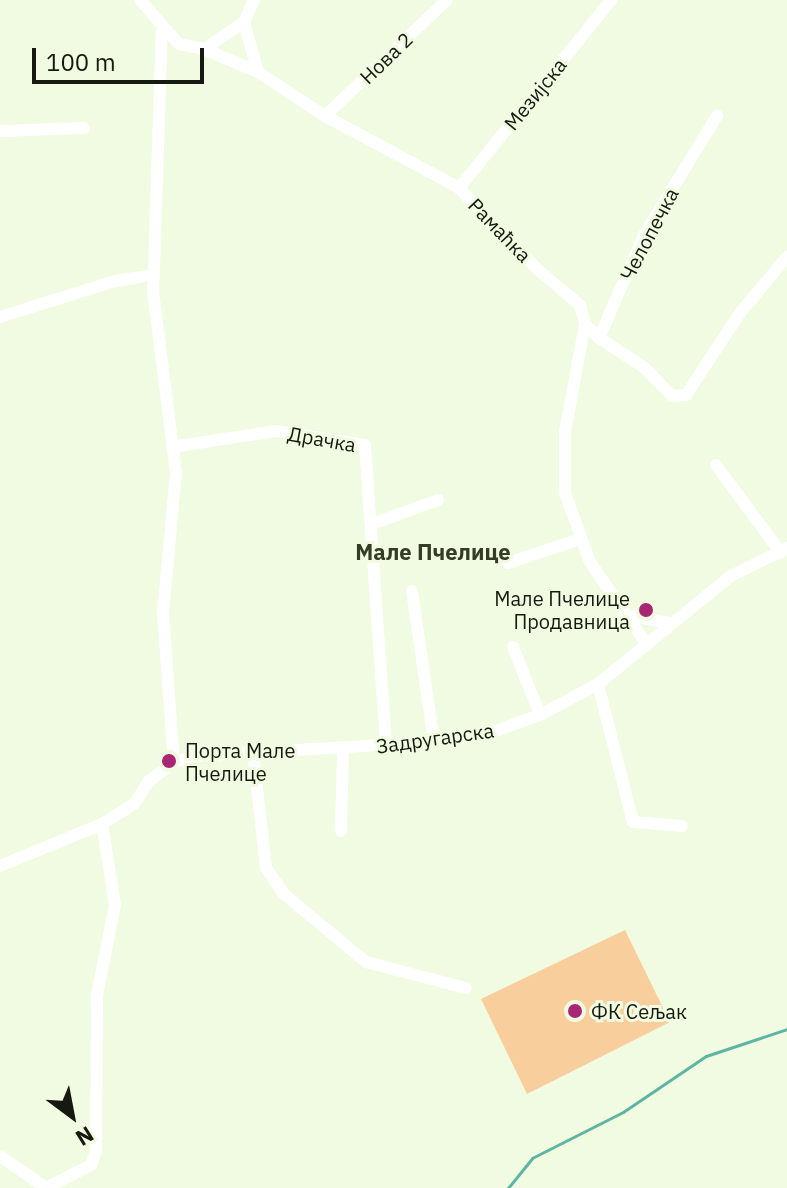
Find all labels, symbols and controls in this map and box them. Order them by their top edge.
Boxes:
street label: Нова 2 [355,27,417,89]
scale bar [36,32,208,82]
text: 100 m [46,46,116,78]
street label: Мезијска [499,53,571,135]
street label: Челопечка [615,184,683,284]
street label: Рамаћка [464,193,536,267]
street label: Драчка [286,421,358,457]
district label: Мале Пчелице [355,539,511,565]
place label: Мале Пчелице Продавница [494,586,630,633]
marker: Мале Пчелице Продавница [637,601,655,619]
street label: Задругарска [375,718,495,758]
place label: Порта Мале Пчелице [185,738,295,785]
marker: Порта Мале Пчелице [160,752,178,770]
place label: ФК Сељак [591,999,687,1023]
marker: ФК Сељак [566,1002,584,1020]
north arrow [32,1076,112,1156]
text: N [71,1120,99,1153]

